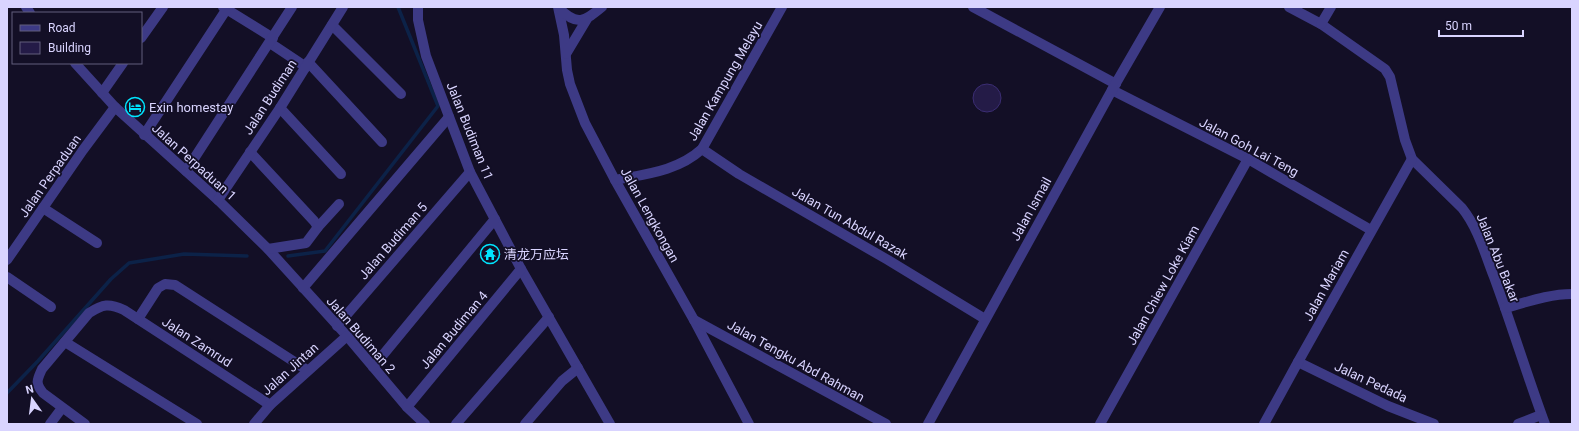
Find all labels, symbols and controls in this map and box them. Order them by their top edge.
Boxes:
legend [12,12,142,64]
scale bar [1439,12,1523,38]
street label: Jalan Kampung Melayu [685,19,765,143]
text: 50 m [1445,19,1472,33]
text: Road [48,21,76,35]
text: Building [48,41,91,55]
street label: Jalan Budiman [240,57,300,137]
street label: Jalan Budiman 11 [444,80,496,182]
hotel icon: Exin homestay [124,96,146,118]
place label: Exin homestay [149,100,233,115]
street label: Jalan Goh Lai Teng [1197,114,1301,180]
street label: Jalan Perpaduan 1 [149,120,239,204]
street label: Jalan Perpaduan [16,132,84,220]
street label: Jalan Lengkongan [618,165,682,265]
street label: Jalan Ismail [1007,175,1055,243]
street label: Jalan Tun Abdul Razak [789,184,911,262]
street label: Jalan Budiman 5 [356,200,430,282]
street label: Jalan Abu Bakar [1473,211,1523,305]
street label: Jalan Chiew Loke Kiam [1124,223,1202,347]
temple icon: 清龙万应坛 [479,243,501,265]
place label: 清龙万应坛 [504,247,569,262]
street label: Jalan Mariam [1300,247,1352,323]
street label: Jalan Budiman 4 [417,288,491,372]
street label: Jalan Budiman 2 [324,294,398,376]
street label: Jalan Zamrud [159,314,235,370]
street label: Jalan Tengku Abd Rahman [725,317,867,405]
street label: Jalan Jintan [259,340,321,398]
street label: Jalan Pedada [1332,359,1410,405]
north arrow [12,379,52,419]
text: N [24,382,35,397]

